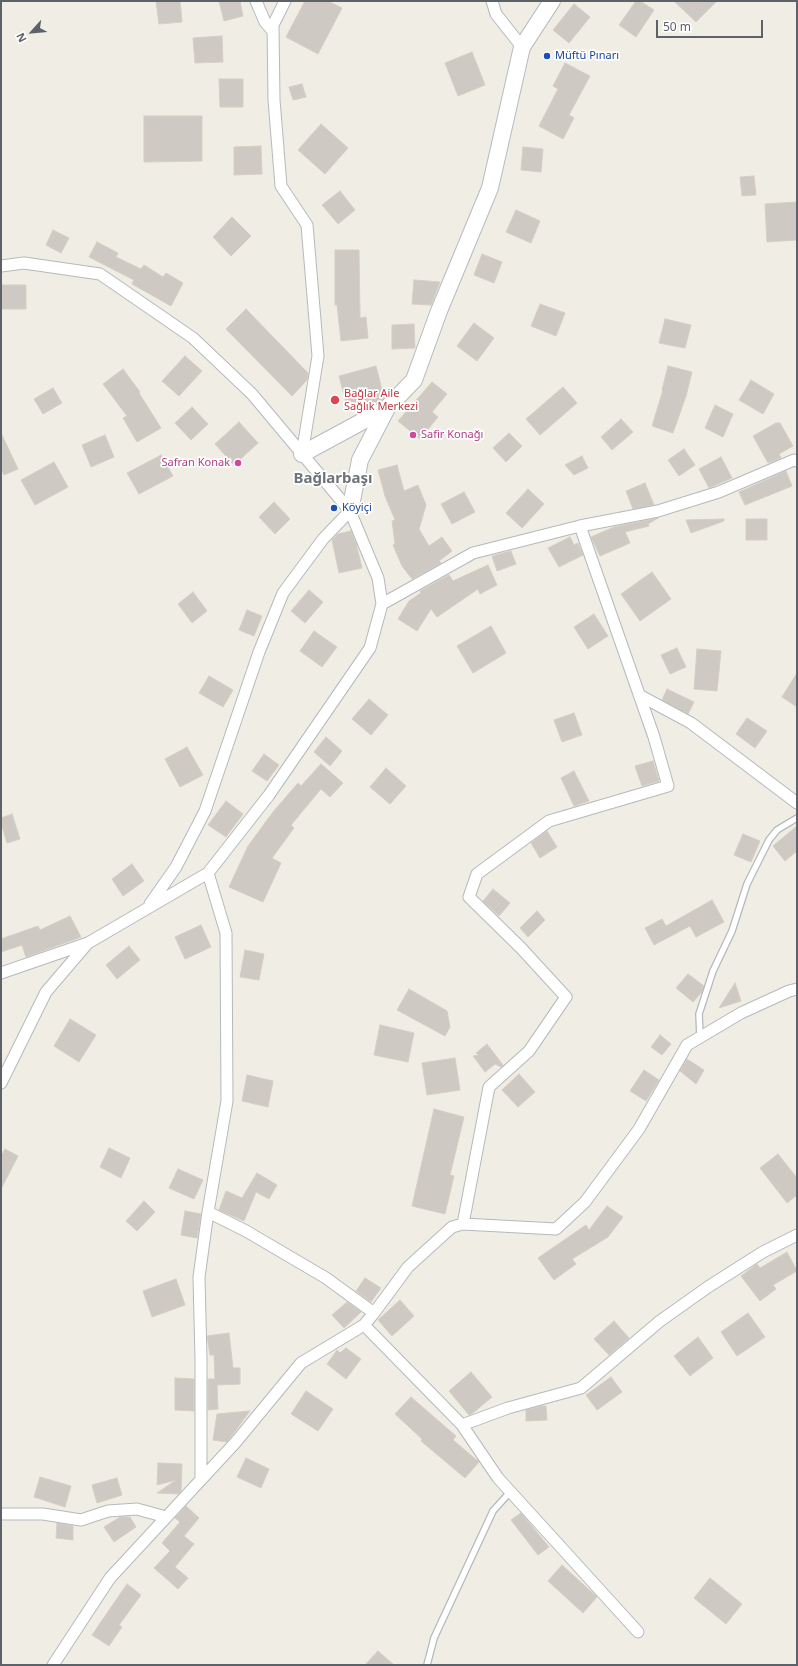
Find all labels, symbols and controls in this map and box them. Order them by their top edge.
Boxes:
north arrow [12,12,52,52]
scale bar [658,12,765,38]
text: 50 m [663,18,691,35]
text: N [12,30,30,45]
place label: Müftü Pınarı [555,49,619,63]
marker: Müftü Pınarı [542,51,552,61]
place label: Bağlar Aile Sağlık Merkezi [344,387,418,413]
marker: Bağlar Aile Sağlık Merkezi [329,394,341,406]
place label: Safir Konağı [421,428,483,442]
marker: Safir Konağı [408,430,418,440]
place label: Safran Konak [162,456,230,470]
marker: Safran Konak [233,458,243,468]
district label: Bağlarbaşı [293,470,373,488]
place label: Köyiçi [342,501,372,515]
marker: Köyiçi [329,503,339,513]

